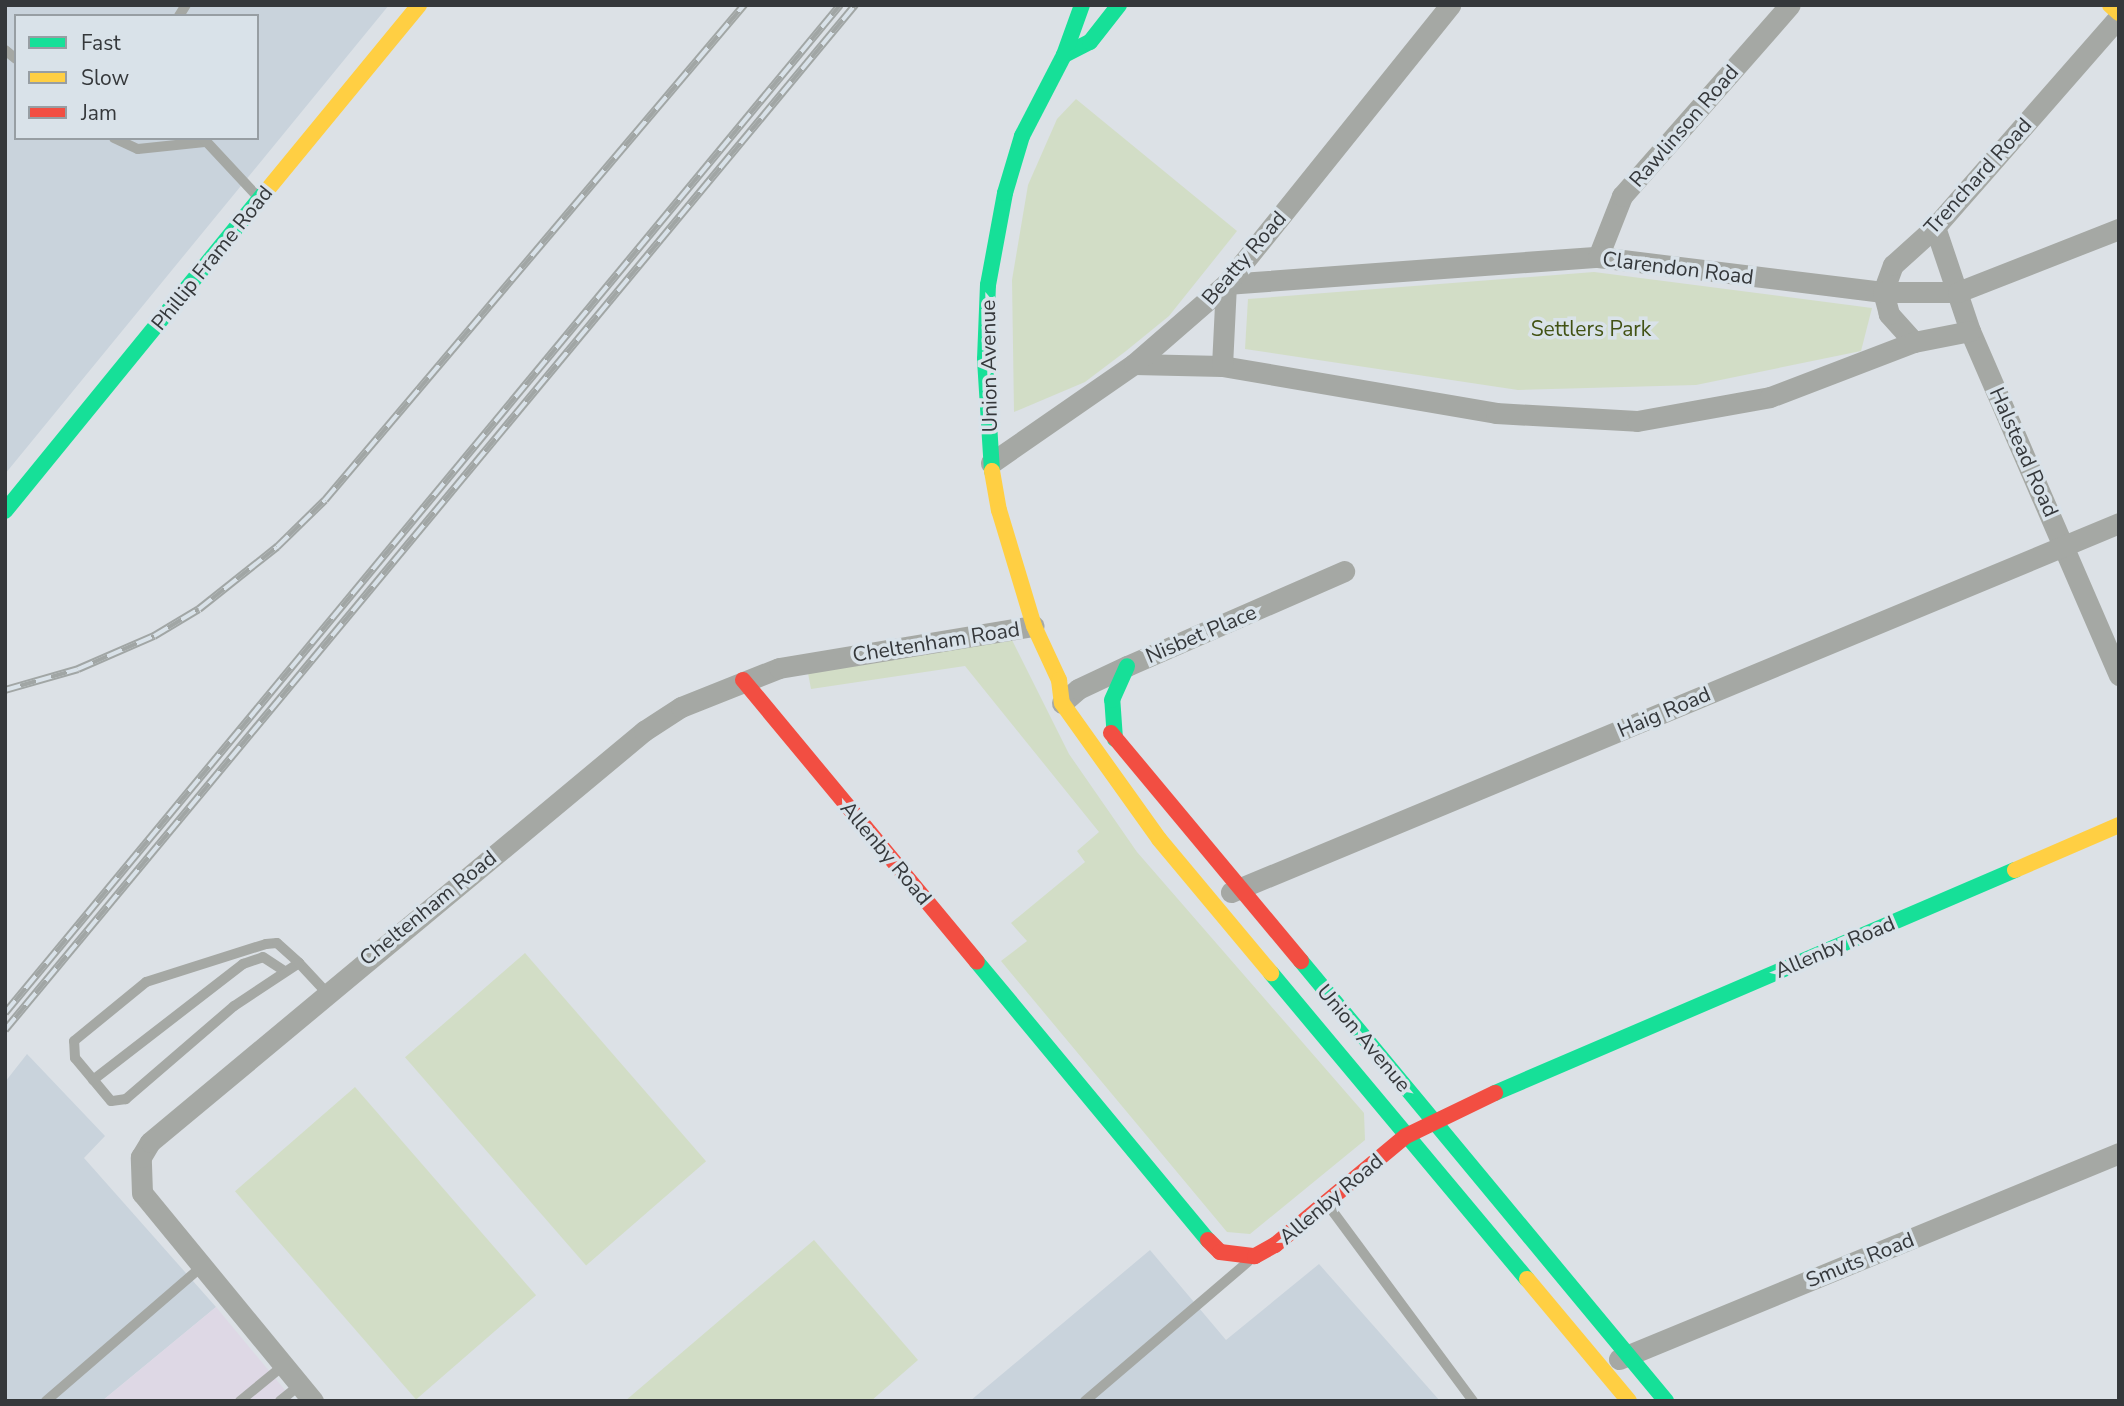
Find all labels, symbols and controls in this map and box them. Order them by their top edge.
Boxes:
legend [14,14,259,140]
text: Fast [81,29,121,57]
street label: Rawlinson Road [1624,60,1744,192]
text: Slow [81,64,129,92]
text: Jam [81,99,117,127]
street label: Trenchard Road [1919,113,2037,239]
street label: Phillip Frame Road [146,181,278,335]
street label: Beatty Road [1196,206,1292,310]
street label: Clarendon Road [1601,246,1755,290]
street label: Union Avenue [975,300,1003,432]
park label: Settlers Park [1531,316,1651,342]
street label: Halstead Road [1984,383,2064,521]
street label: Nisbet Place [1142,599,1260,669]
street label: Cheltenham Road [851,616,1021,668]
street label: Haig Road [1614,681,1714,743]
street label: Allenby Road [835,796,937,910]
street label: Cheltenham Road [354,845,502,971]
street label: Allenby Road [1771,910,1899,984]
street label: Union Avenue [1312,979,1416,1097]
street label: Allenby Road [1274,1148,1388,1250]
street label: Smuts Road [1802,1227,1918,1293]

